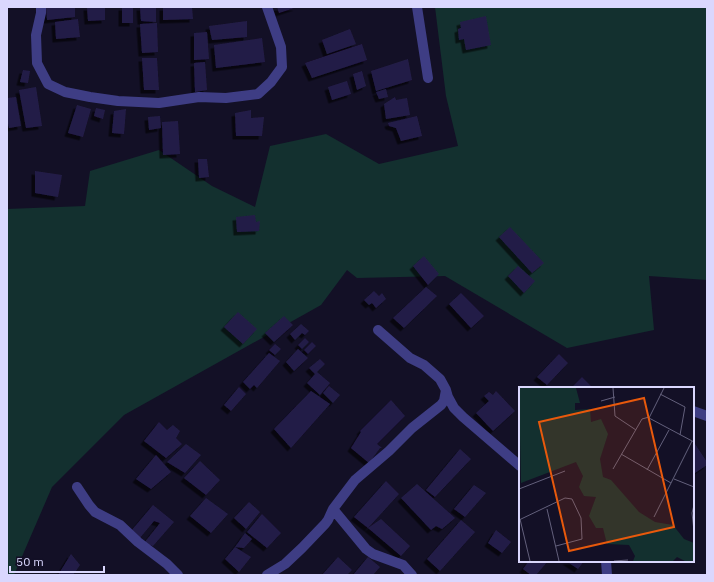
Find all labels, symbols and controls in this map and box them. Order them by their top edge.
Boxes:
inset map [519,387,694,562]
scale bar [10,548,104,574]
text: 50 m [16,554,44,569]

